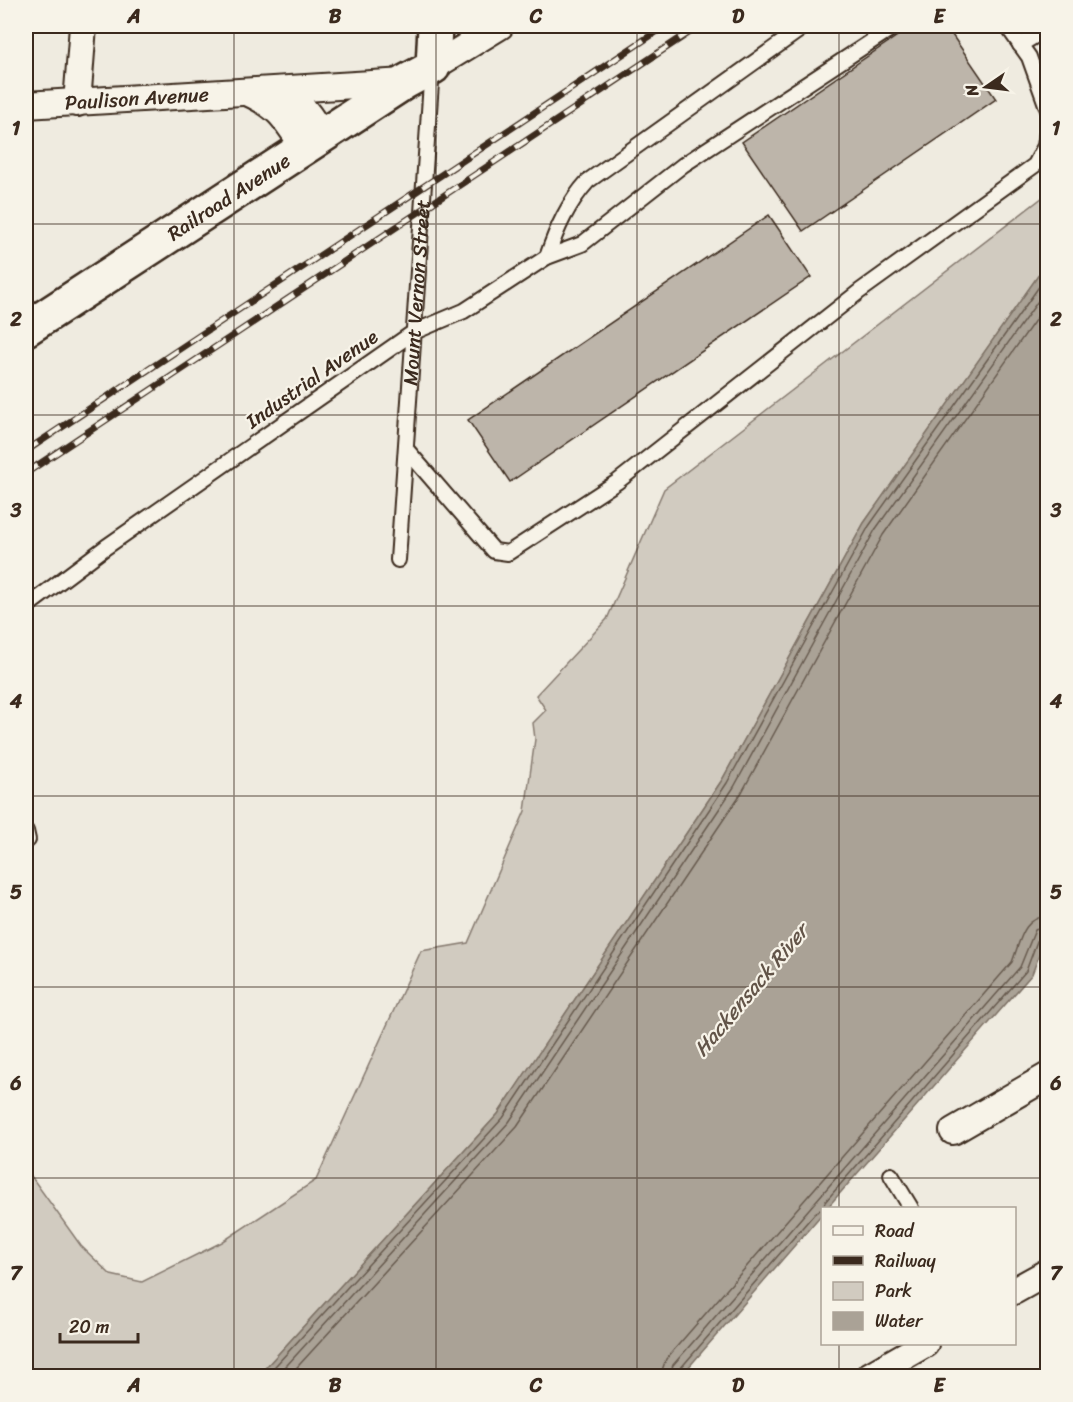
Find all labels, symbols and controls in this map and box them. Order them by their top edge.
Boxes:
text: A [126,0,141,34]
text: B [329,0,342,34]
text: C [529,0,543,34]
text: D [732,0,745,34]
text: E [933,0,946,34]
north arrow [956,57,1016,117]
street label: Paulison Avenue [64,76,210,120]
text: N [956,81,988,100]
text: 1 [12,111,21,146]
text: 1 [1052,111,1061,146]
street label: Railroad Avenue [160,143,298,250]
street label: Mount Vernon Street [393,198,440,387]
text: 2 [9,302,22,337]
text: 2 [1049,302,1062,337]
street label: Industrial Avenue [237,320,386,438]
text: 3 [10,493,22,528]
text: 3 [1050,493,1062,528]
text: 4 [9,684,23,719]
text: 4 [1049,684,1063,719]
text: 5 [10,875,22,910]
text: 5 [1050,875,1062,910]
water label: Hackensack River [684,912,821,1065]
text: 6 [9,1066,22,1101]
text: 6 [1049,1066,1062,1101]
legend [821,1207,1016,1345]
text: Road [875,1215,915,1247]
text: Railway [875,1245,937,1277]
text: 7 [10,1256,23,1291]
text: 7 [1050,1256,1063,1291]
text: Park [875,1275,912,1307]
text: Water [875,1305,924,1337]
scale bar [60,1306,138,1344]
text: 20 m [69,1311,109,1343]
text: A [126,1368,141,1402]
text: B [329,1368,342,1402]
text: C [529,1368,543,1402]
text: D [732,1368,745,1402]
text: E [933,1368,946,1402]

